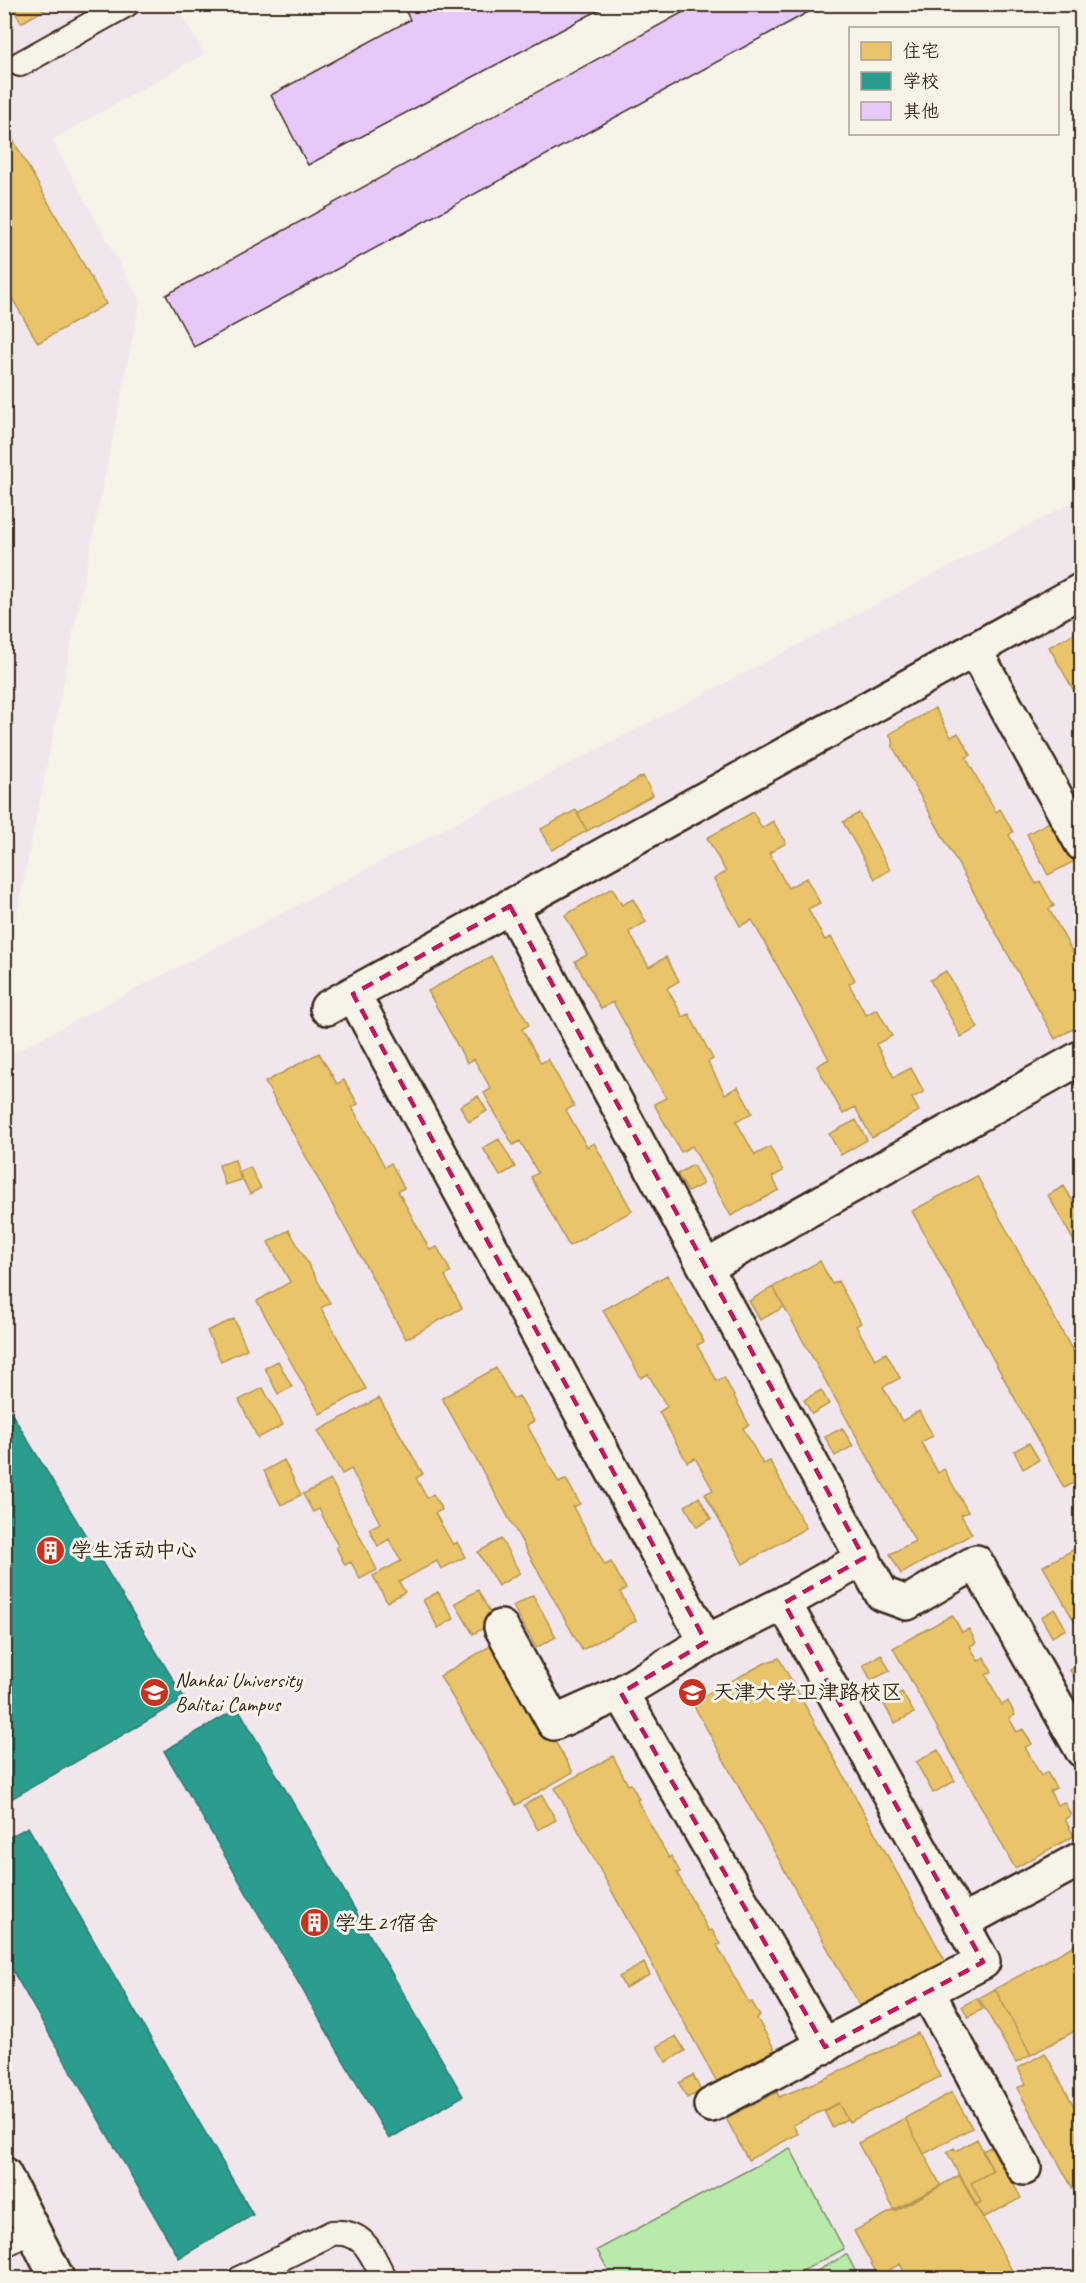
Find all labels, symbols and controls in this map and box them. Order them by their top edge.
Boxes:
legend [849,27,1059,135]
text: 住宅 [903,40,939,62]
text: 学校 [903,70,939,92]
text: 其他 [903,100,939,122]
building icon: 学生活动中心 [34,1534,66,1566]
place label: 学生活动中心 [71,1537,197,1563]
place label: Nankai University Balitai Campus [175,1667,303,1717]
school or university icon: Nankai University Balitai Campus [138,1676,170,1708]
school or university icon: 天津大学卫津路校区 [676,1676,708,1708]
place label: 天津大学卫津路校区 [713,1679,902,1705]
building icon: 学生21宿舍 [298,1907,330,1939]
place label: 学生21宿舍 [335,1910,438,1936]

